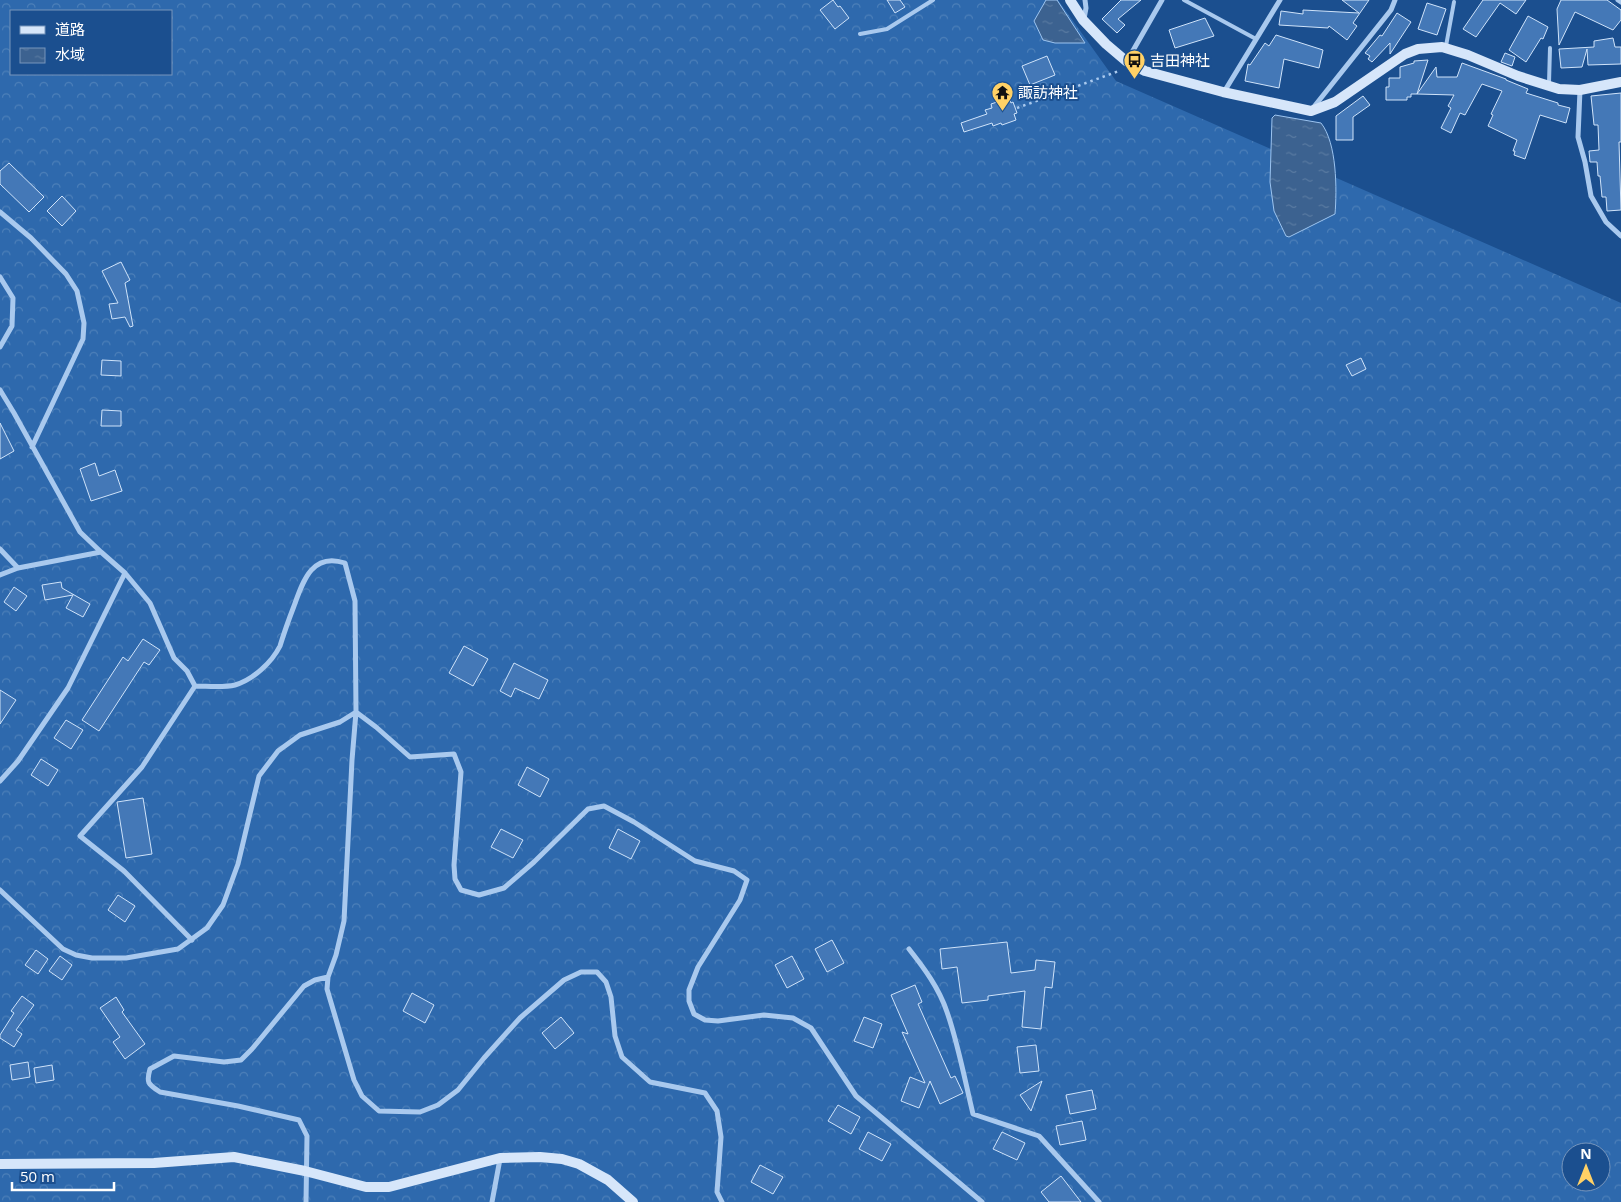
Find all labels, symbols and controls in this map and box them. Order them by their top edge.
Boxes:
legend [10,10,172,75]
text: 道路 [55,19,85,39]
text: 水域 [55,44,85,64]
bus stop icon: 吉田神社 [1122,49,1146,80]
place label: 吉田神社 [1150,50,1210,70]
temple icon: 諏訪神社 [990,81,1014,112]
place label: 諏訪神社 [1018,82,1078,102]
north arrow [1561,1142,1611,1192]
text: N [1580,1144,1592,1163]
scale bar [12,1160,115,1192]
text: 50 m [20,1166,55,1186]

